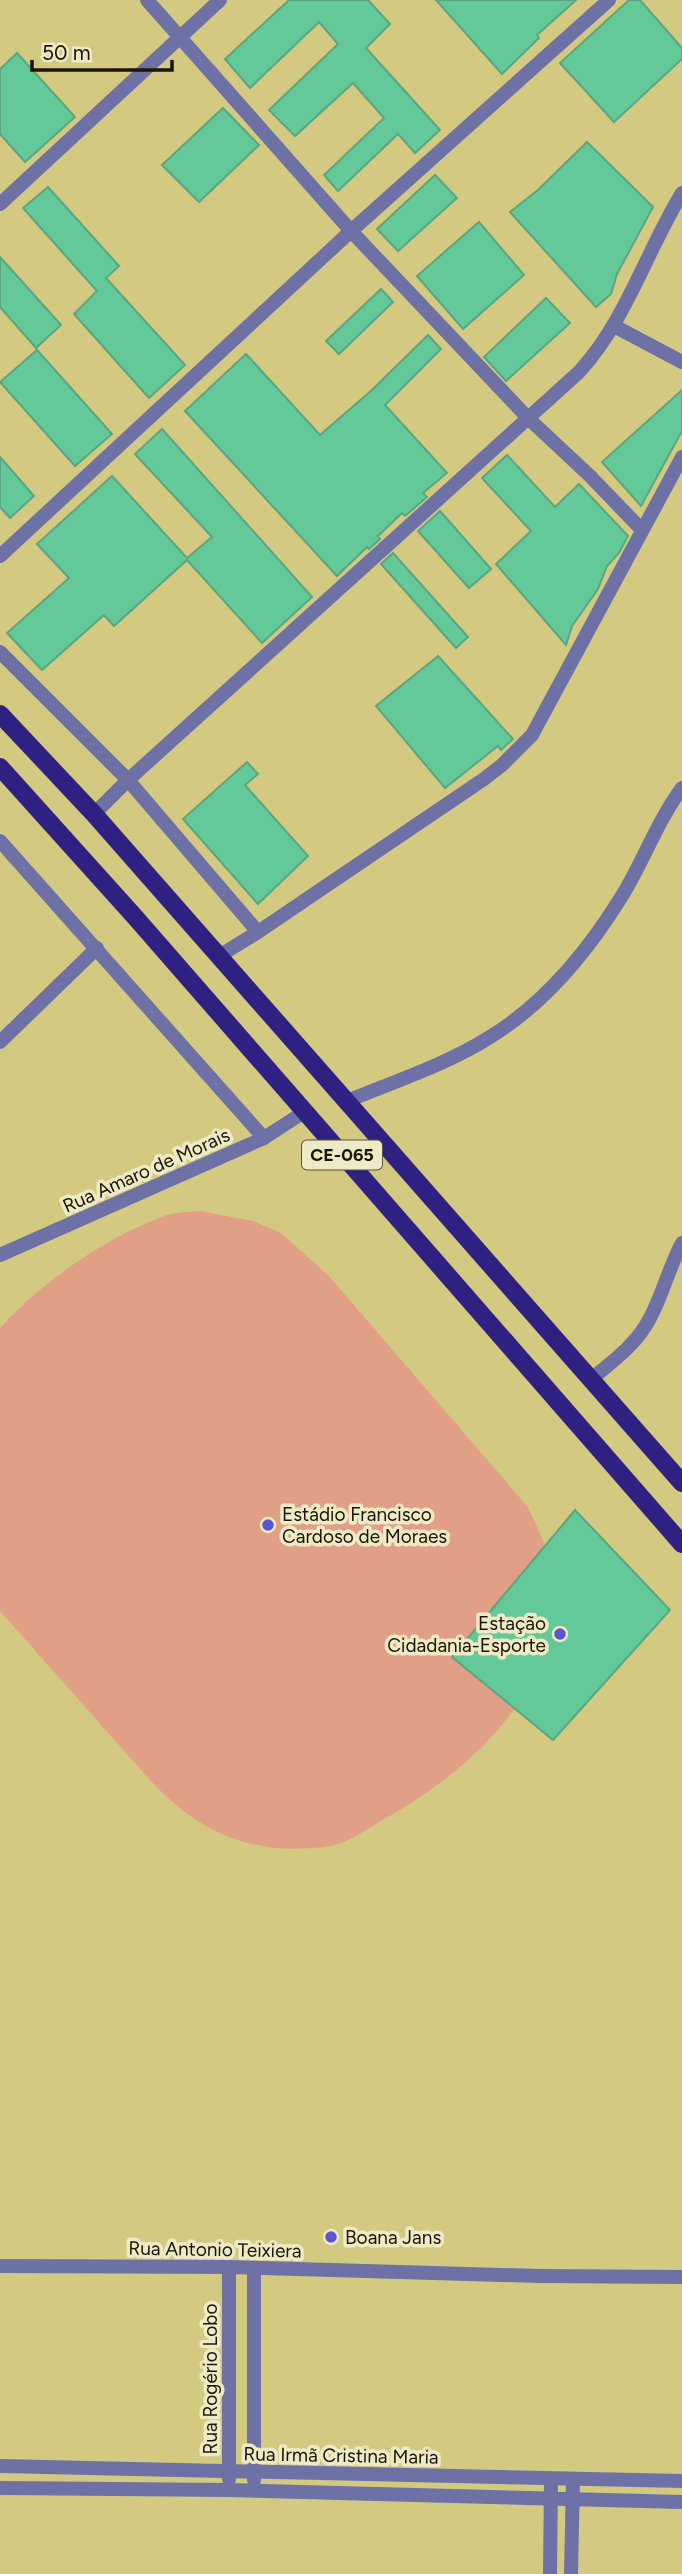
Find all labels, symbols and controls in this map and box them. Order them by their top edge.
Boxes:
scale bar [32,28,172,72]
text: 50 m [42,40,91,65]
street label: Rua Amaro de Morais [59,1123,233,1218]
road number: CE-065 [302,1140,382,1170]
place label: Estádio Francisco Cardoso de Moraes [282,1503,447,1548]
marker: Estádio Francisco Cardoso de Moraes [260,1517,276,1533]
place label: Estação Cidadania-Esporte [387,1612,546,1657]
marker: Estação Cidadania-Esporte [552,1626,568,1642]
place label: Boana Jans [345,2226,441,2249]
marker: Boana Jans [323,2229,339,2245]
street label: Rua Antonio Teixiera [128,2236,302,2263]
street label: Rua Rogério Lobo [199,2304,222,2454]
street label: Rua Irmã Cristina Maria [243,2442,439,2469]

